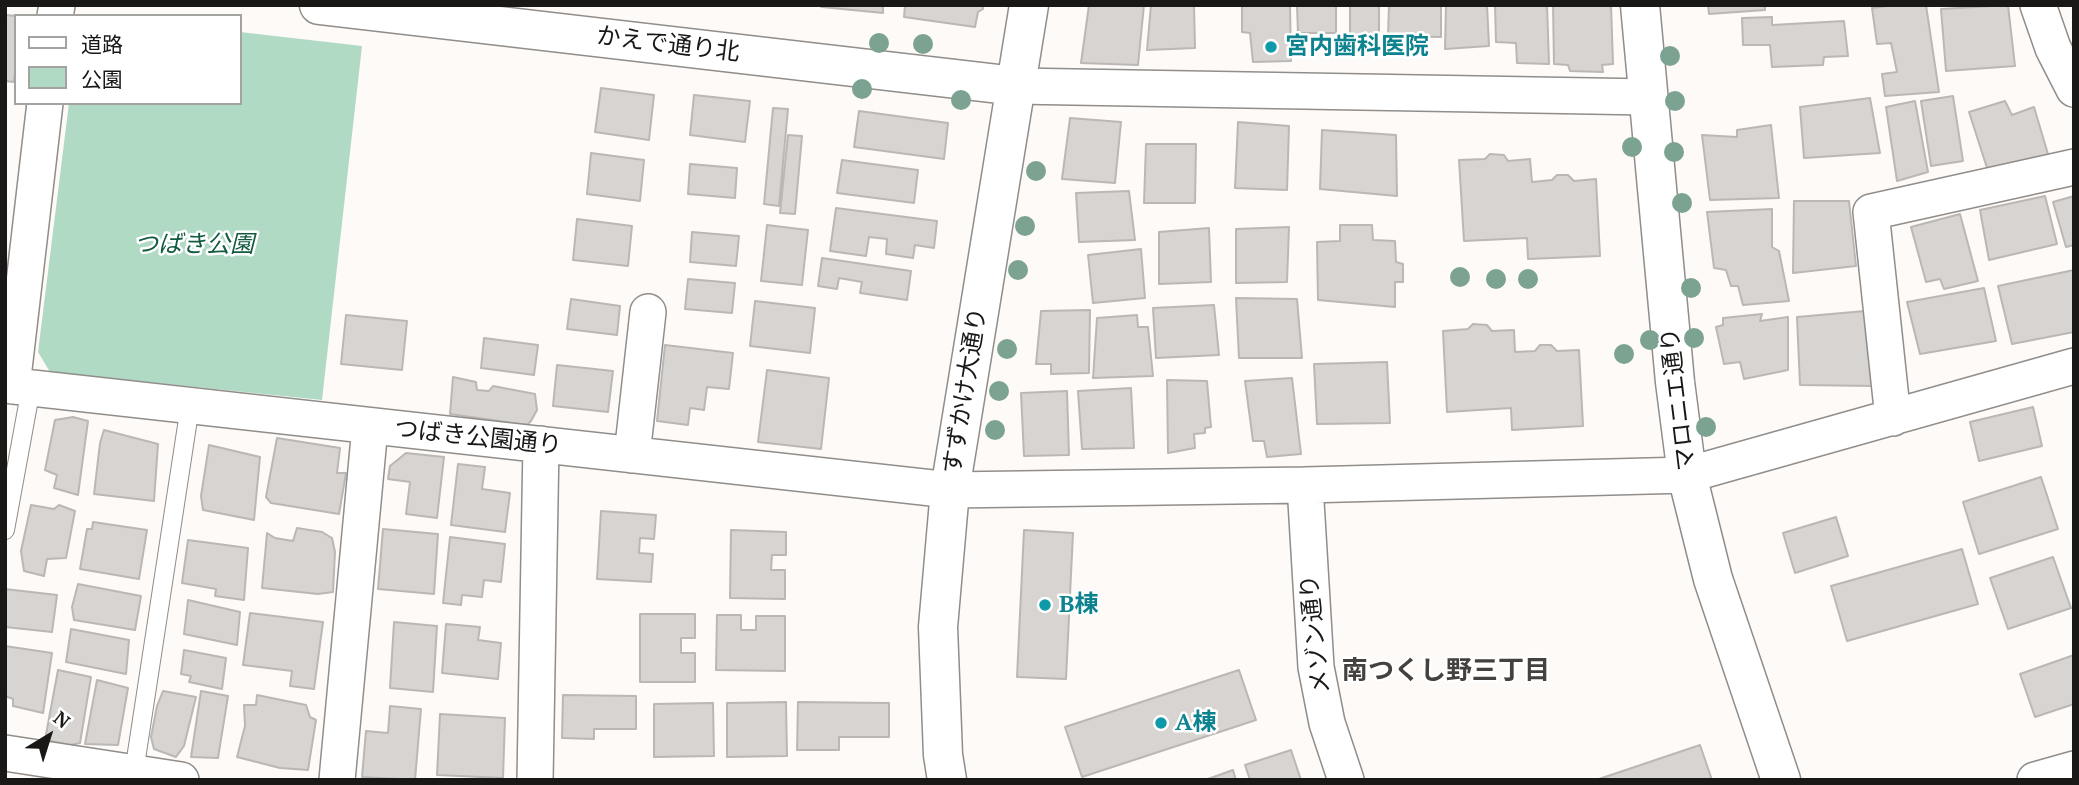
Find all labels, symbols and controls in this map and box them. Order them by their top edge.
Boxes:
legend [14,14,242,105]
street label: かえで通り北 [595,22,741,68]
text: 道路 [81,30,123,58]
place label: 宮内歯科医院 [1285,33,1429,61]
marker: 宮内歯科医院 [1263,39,1279,55]
text: 公園 [81,65,123,93]
park label: つばき公園 [134,231,254,259]
street label: すずかけ大通り [939,306,993,476]
street label: マロニエ通り [1656,326,1702,472]
street label: つばき公園通り [393,415,563,461]
street label: メゾン通り [1295,573,1337,695]
place label: B棟 [1059,591,1099,619]
marker: B棟 [1037,597,1053,613]
district label: 南つくし野三丁目 [1342,656,1550,688]
north arrow [14,701,84,771]
text: N [49,705,76,733]
place label: A棟 [1175,709,1216,737]
marker: A棟 [1153,715,1169,731]

